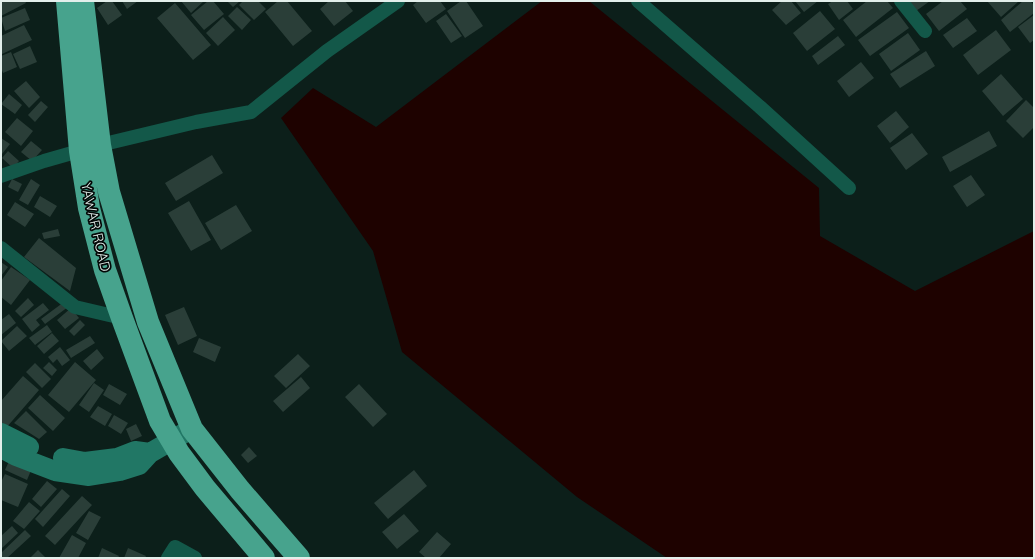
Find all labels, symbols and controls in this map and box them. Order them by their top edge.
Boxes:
street label: YAWAR ROAD [77,181,115,273]

